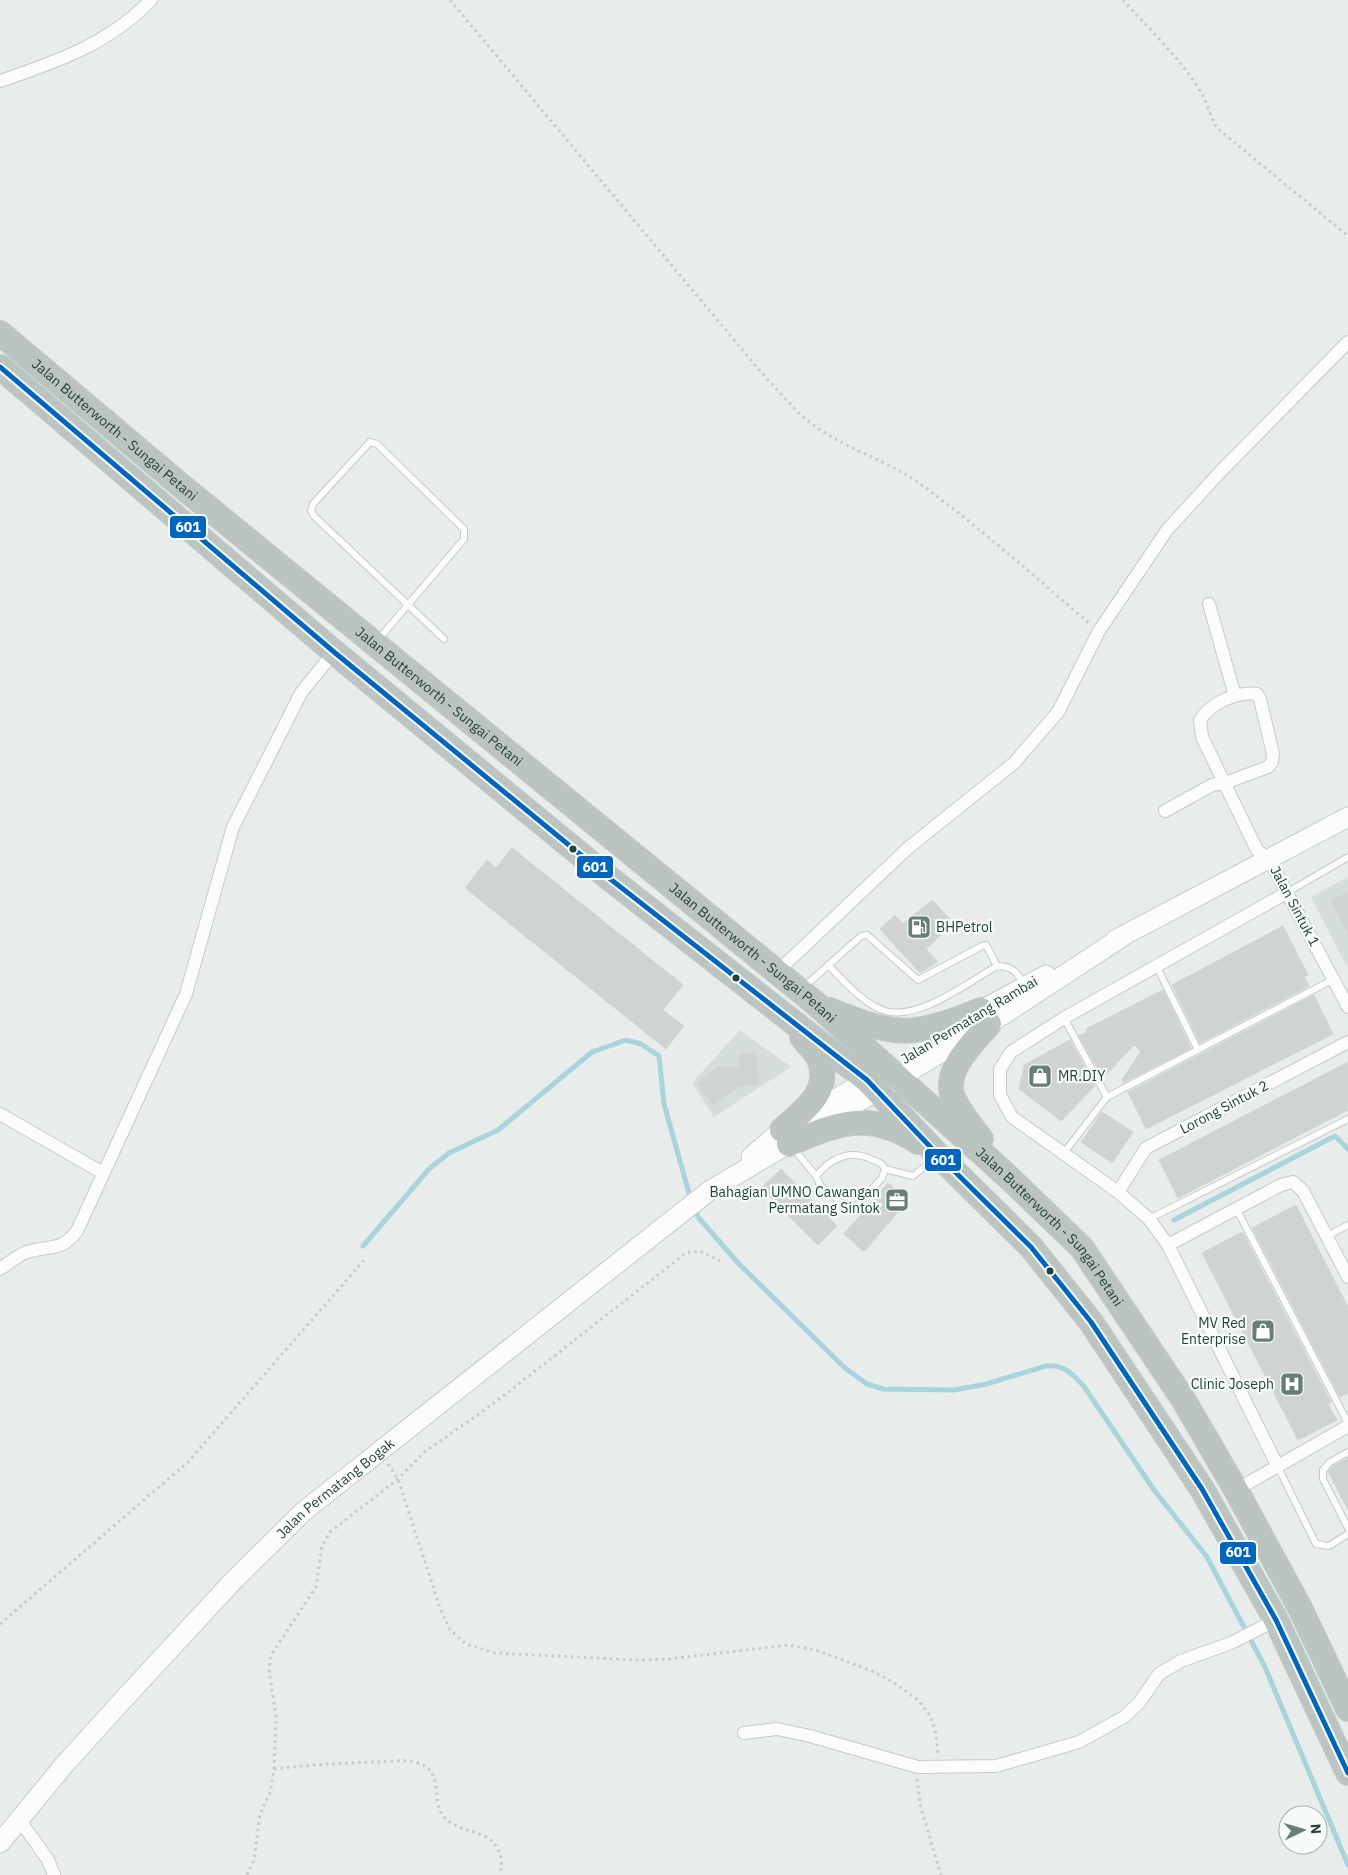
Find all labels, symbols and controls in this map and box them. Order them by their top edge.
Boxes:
street label: Jalan Butterworth - Sungai Petani [28,355,201,504]
line badge: 601 [169,515,207,539]
text: 601 [175,518,201,536]
street label: Jalan Butterworth - Sungai Petani [352,623,527,770]
unlabelled marker [568,844,578,854]
line badge: 601 [576,855,614,879]
text: 601 [582,858,608,876]
street label: Jalan Sintuk 1 [1266,863,1324,949]
street label: Jalan Butterworth - Sungai Petani [665,879,840,1027]
fuel station icon: BHPetrol [906,914,932,940]
place label: BHPetrol [936,918,993,936]
street label: Jalan Permatang Rambai [897,972,1041,1068]
unlabelled marker [731,973,741,983]
shop icon: MR.DIY [1027,1063,1053,1089]
place label: MR.DIY [1058,1067,1106,1085]
street label: Lorong Sintuk 2 [1177,1076,1271,1138]
street label: Jalan Butterworth - Sungai Petani [972,1143,1127,1310]
line badge: 601 [924,1148,962,1172]
text: 601 [930,1151,956,1169]
place label: Bahagian UMNO Cawangan Permatang Sintok [709,1183,881,1217]
office icon: Bahagian UMNO Cawangan Permatang Sintok [884,1187,910,1213]
unlabelled marker [1045,1266,1055,1276]
place label: MV Red Enterprise [1181,1314,1246,1348]
shop icon: MV Red Enterprise [1250,1318,1276,1344]
hospital icon: Clinic Joseph [1279,1371,1305,1397]
place label: Clinic Joseph [1191,1375,1274,1393]
street label: Jalan Permatang Bogak [272,1434,398,1542]
line badge: 601 [1219,1541,1257,1565]
text: 601 [1225,1543,1251,1561]
north arrow [1278,1805,1328,1855]
text: N [1307,1823,1325,1835]

